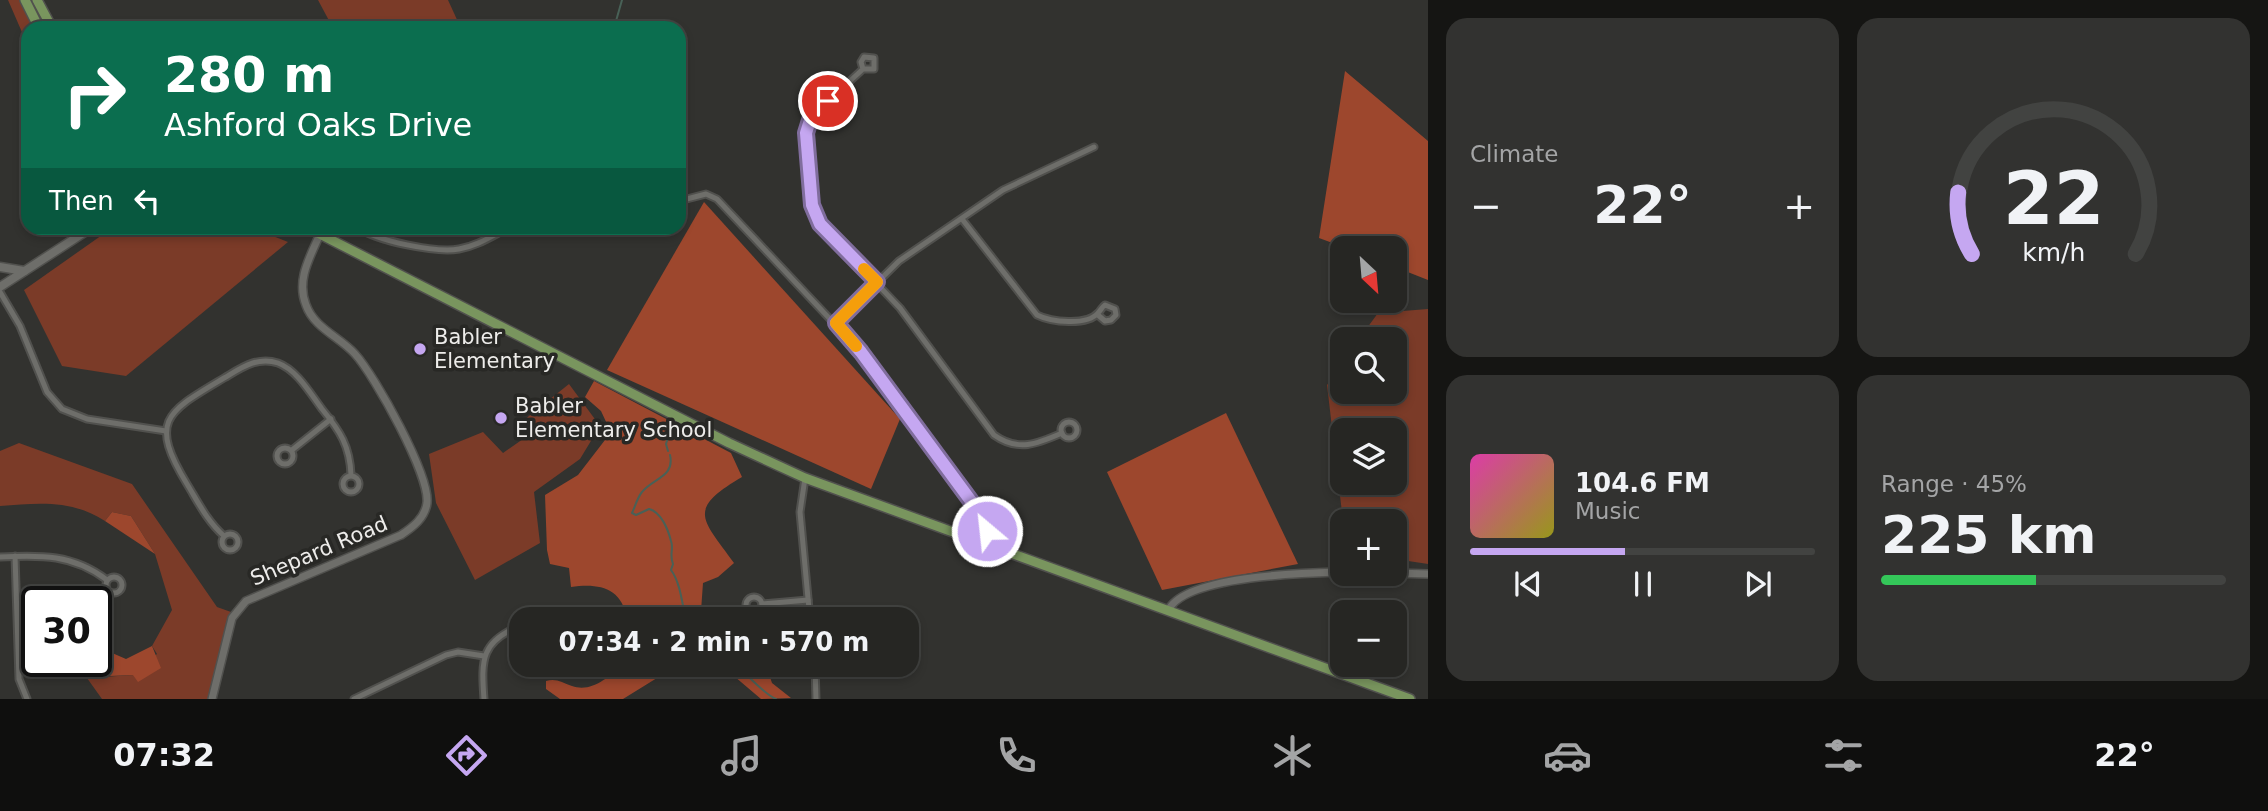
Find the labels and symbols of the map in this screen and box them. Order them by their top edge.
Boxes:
pin [798,71,858,131]
north arrow [1330,236,1407,313]
place label: Babler Elementary [434,325,555,373]
marker: Babler Elementary [412,341,428,357]
place label: Babler Elementary School [515,394,712,442]
marker: Babler Elementary School [493,410,509,426]
position arrow [950,494,1024,568]
street label: Shepard Road [247,511,391,591]
speed limit sign: 30 [21,586,112,677]

